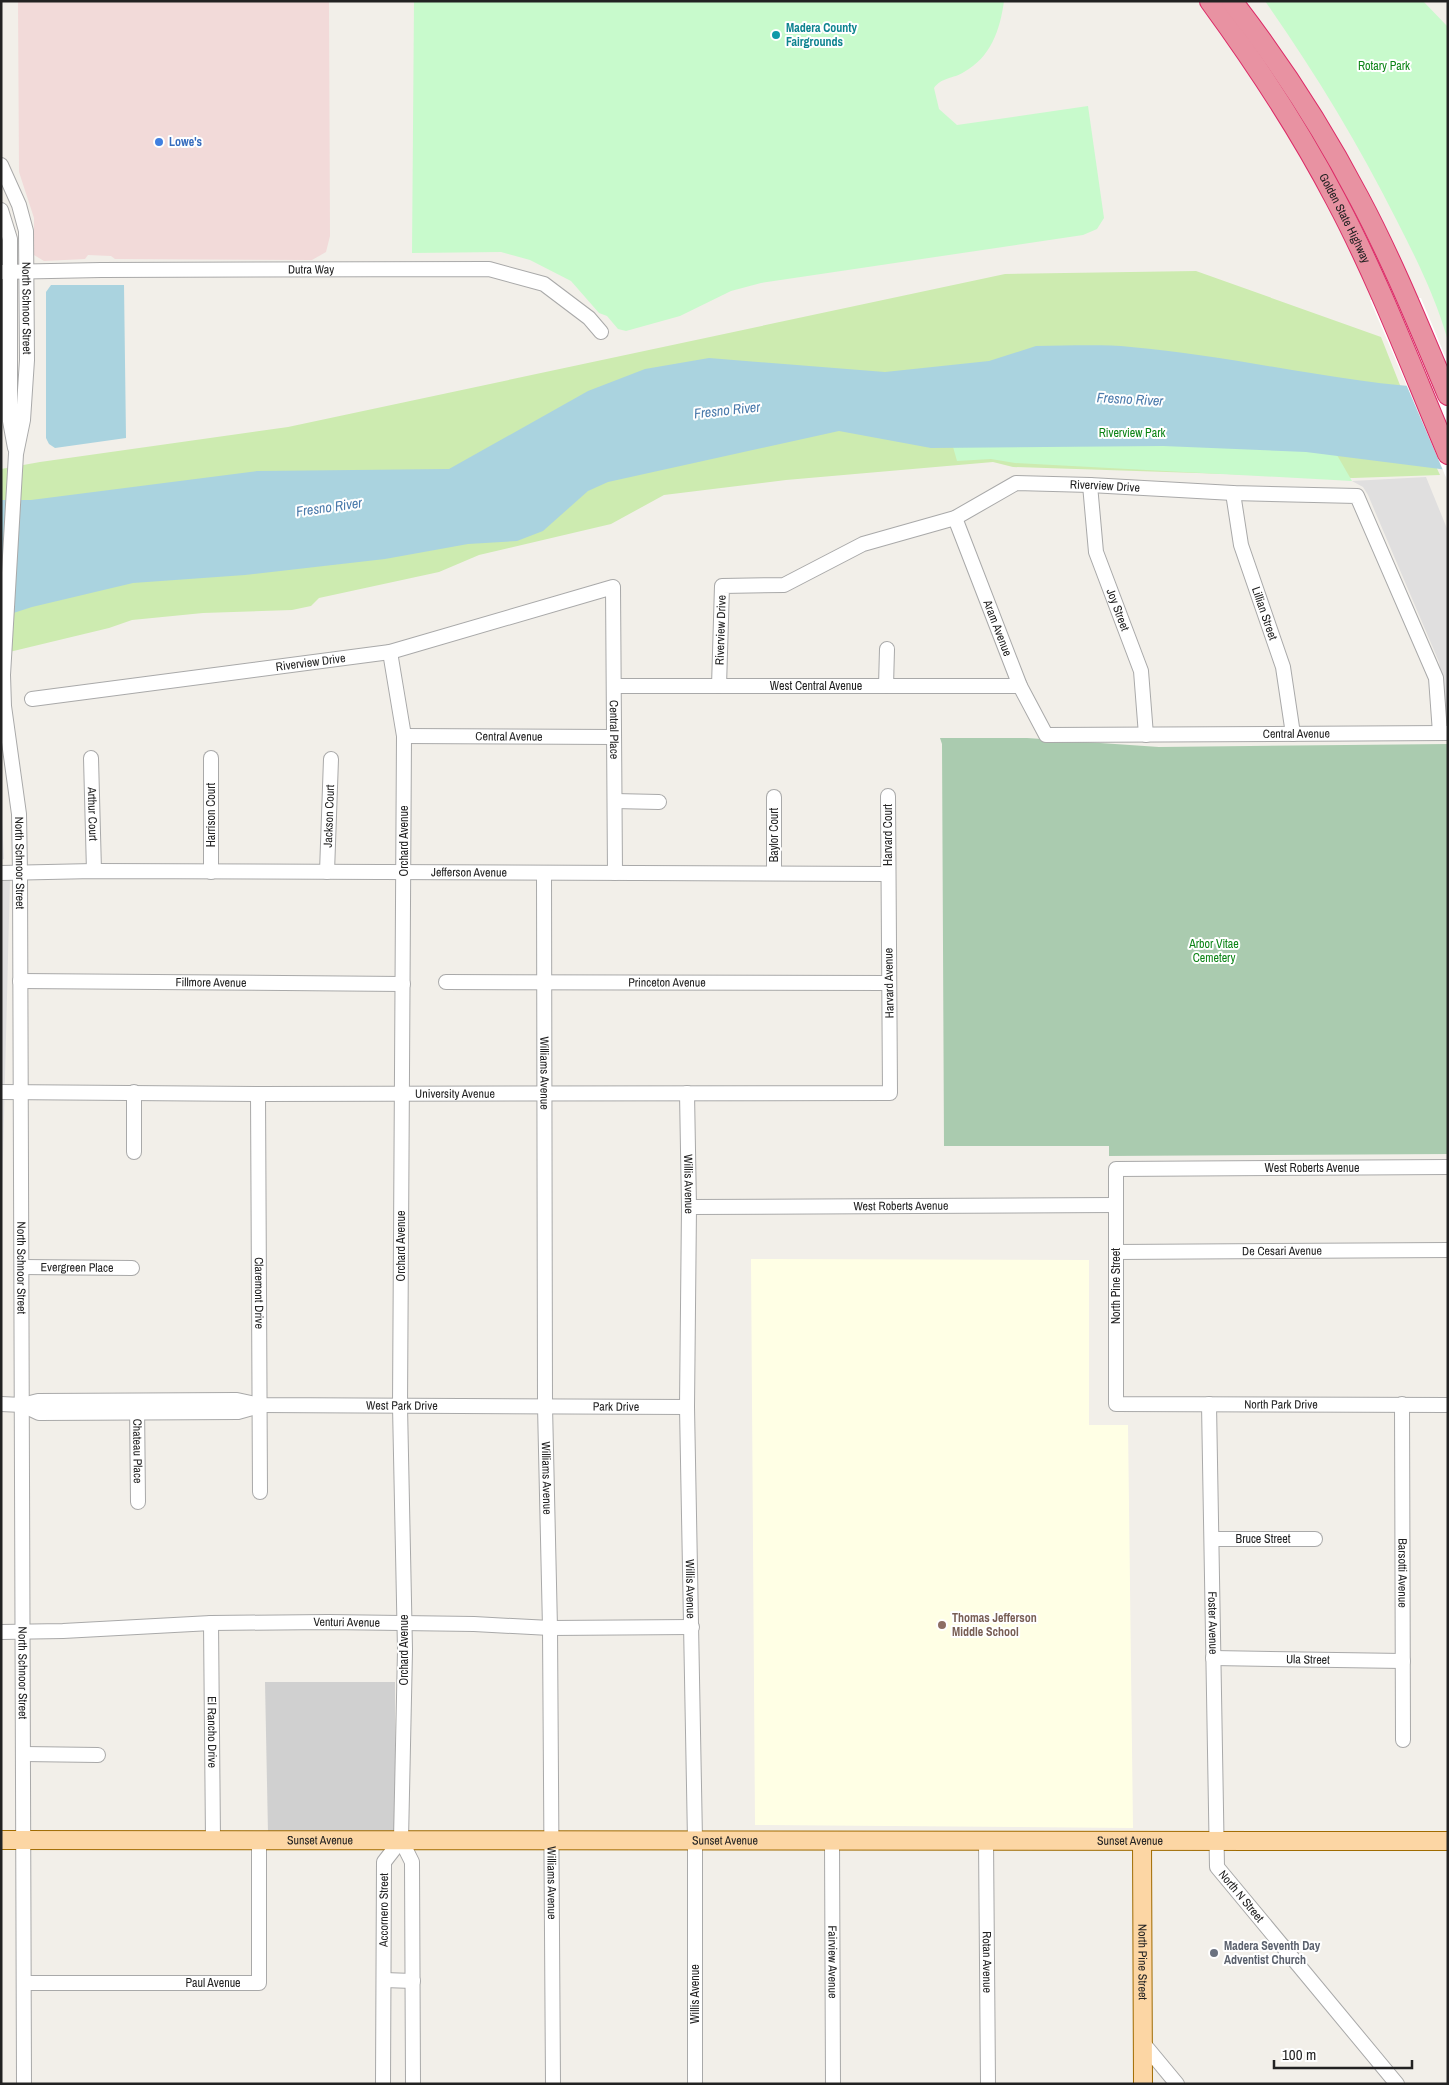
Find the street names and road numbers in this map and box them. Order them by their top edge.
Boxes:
street label: Golden State Highway [1315,171,1374,266]
street label: Dutra Way [288,261,334,278]
street label: North Schnoor Street [18,262,35,355]
street label: Riverview Drive [1070,476,1140,496]
street label: Lillian Street [1248,585,1281,642]
street label: Joy Street [1102,586,1133,634]
street label: Riverview Drive [712,595,730,665]
street label: Aram Avenue [979,597,1016,658]
street label: Riverview Drive [275,650,346,675]
street label: West Central Avenue [770,678,862,694]
street label: Central Place [606,700,622,759]
street label: Central Avenue [1263,726,1330,742]
street label: Central Avenue [475,728,543,745]
street label: Harrison Court [203,782,219,847]
street label: Jackson Court [320,784,338,848]
street label: Arthur Court [84,786,101,841]
street label: Harvard Court [880,804,896,866]
street label: Orchard Avenue [396,806,412,876]
street label: Baylor Court [766,807,782,862]
street label: North Schnoor Street [11,816,28,910]
street label: Jefferson Avenue [431,864,507,881]
street label: Harvard Avenue [880,948,898,1018]
street label: Fillmore Avenue [175,974,247,991]
street label: Princeton Avenue [628,974,706,991]
street label: Williams Avenue [536,1036,552,1110]
street label: University Avenue [415,1086,495,1102]
street label: Willis Avenue [680,1154,697,1214]
street label: West Roberts Avenue [1265,1160,1359,1176]
street label: West Roberts Avenue [853,1198,949,1214]
street label: Orchard Avenue [393,1211,409,1281]
street label: North Schnoor Street [13,1222,29,1315]
street label: De Cesari Avenue [1242,1243,1322,1259]
street label: North Pine Street [1108,1248,1124,1324]
street label: Claremont Drive [251,1257,267,1329]
street label: Evergreen Place [40,1259,114,1276]
street label: North Park Drive [1244,1396,1318,1413]
street label: West Park Drive [366,1397,438,1414]
street label: Park Drive [593,1399,639,1415]
street label: Chateau Place [129,1419,146,1483]
street label: Williams Avenue [538,1441,555,1515]
street label: Bruce Street [1236,1531,1291,1547]
street label: Barsotti Avenue [1394,1538,1411,1608]
street label: Willis Avenue [682,1559,699,1619]
street label: Foster Avenue [1204,1591,1221,1655]
street label: Venturi Avenue [313,1614,380,1631]
street label: Orchard Avenue [396,1615,412,1685]
street label: North Schnoor Street [14,1627,31,1720]
street label: Ula Street [1286,1651,1330,1668]
street label: El Rancho Drive [204,1696,220,1768]
street label: Sunset Avenue [287,1832,353,1848]
street label: Sunset Avenue [692,1832,758,1849]
street label: Sunset Avenue [1097,1833,1163,1849]
street label: Williams Avenue [543,1846,560,1920]
street label: North N Street [1215,1867,1268,1926]
street label: Accornero Street [376,1873,392,1948]
street label: North Pine Street [1134,1924,1151,2000]
street label: Fairview Avenue [824,1926,841,1998]
street label: Rotan Avenue [979,1931,995,1993]
street label: Willis Avenue [687,1964,703,2024]
street label: Paul Avenue [185,1975,241,1991]

